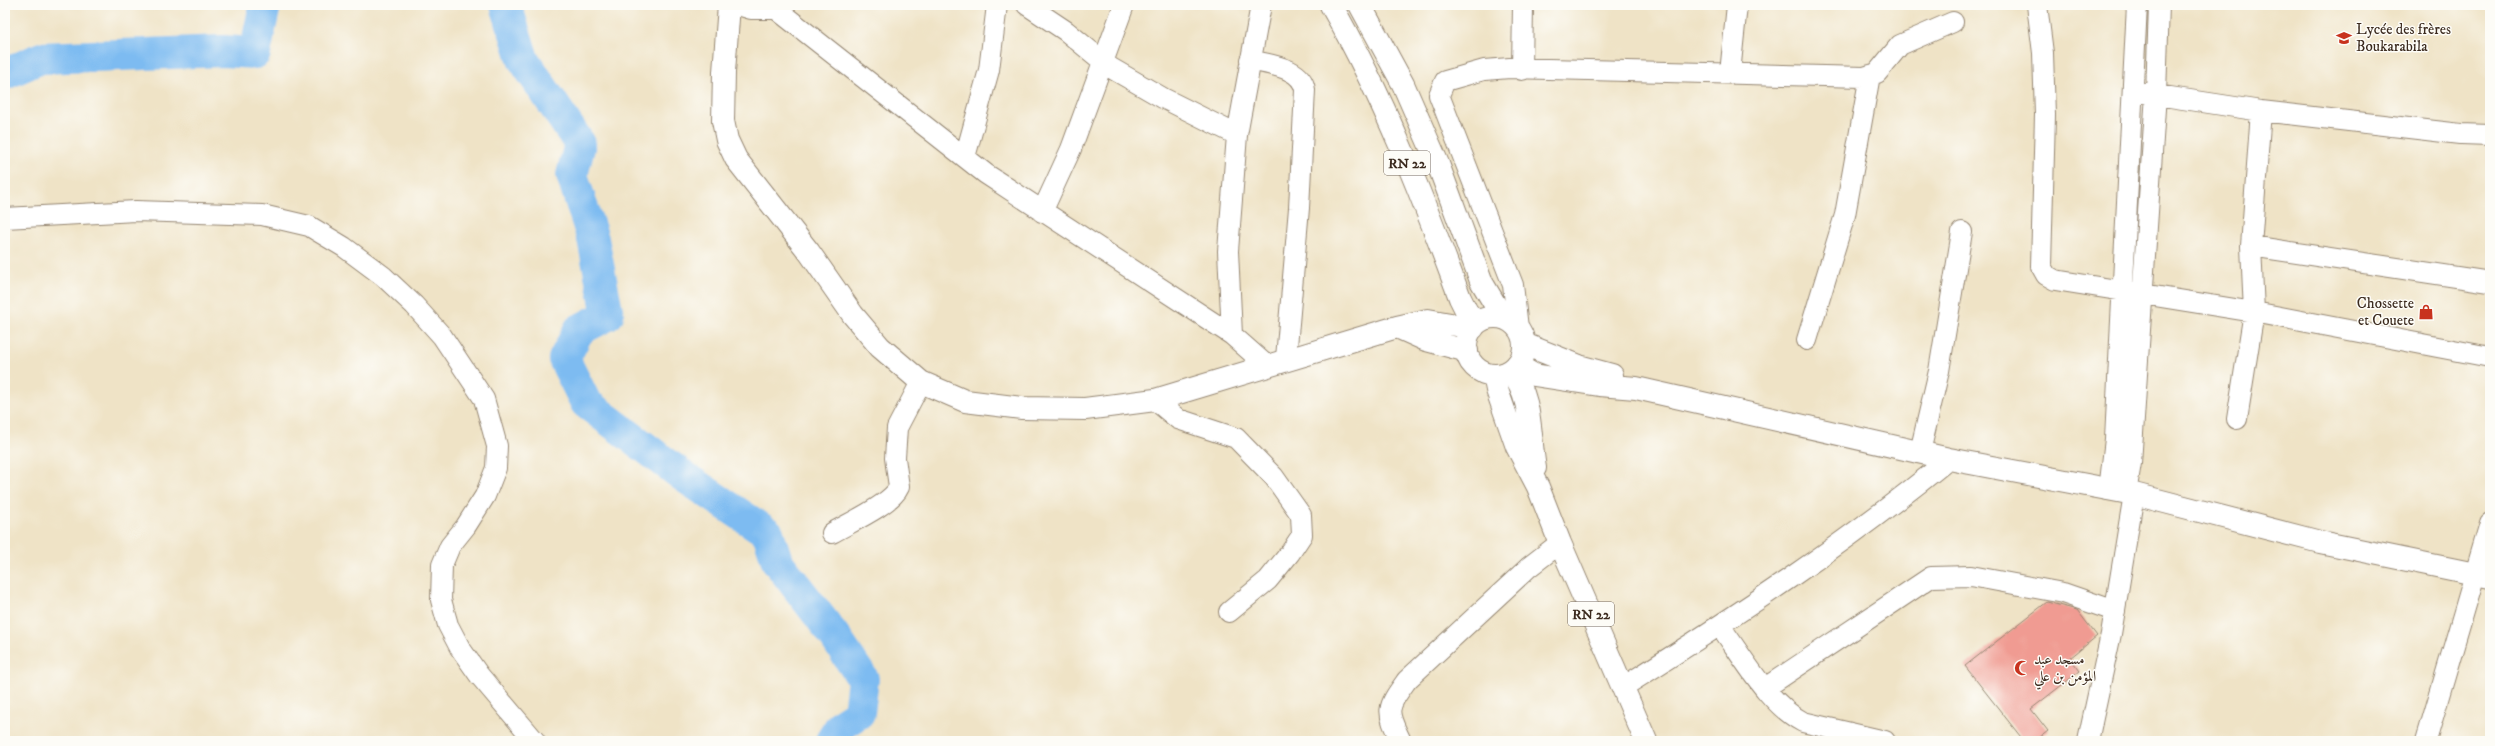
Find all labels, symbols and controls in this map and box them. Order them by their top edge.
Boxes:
place label: Lycée des frères Boukarabila [2356,20,2451,56]
school or university icon: Lycée des frères Boukarabila [2335,29,2353,47]
road number: RN 22 [1384,151,1430,175]
place label: Chossette et Couete [2357,294,2414,330]
shop icon: Chossette et Couete [2417,303,2435,321]
road number: RN 22 [1568,602,1614,626]
place label: مسجد عبد المؤمن بن علي [2034,650,2096,690]
mosque icon: مسجد عبد المؤمن بن علي [2013,659,2031,677]

